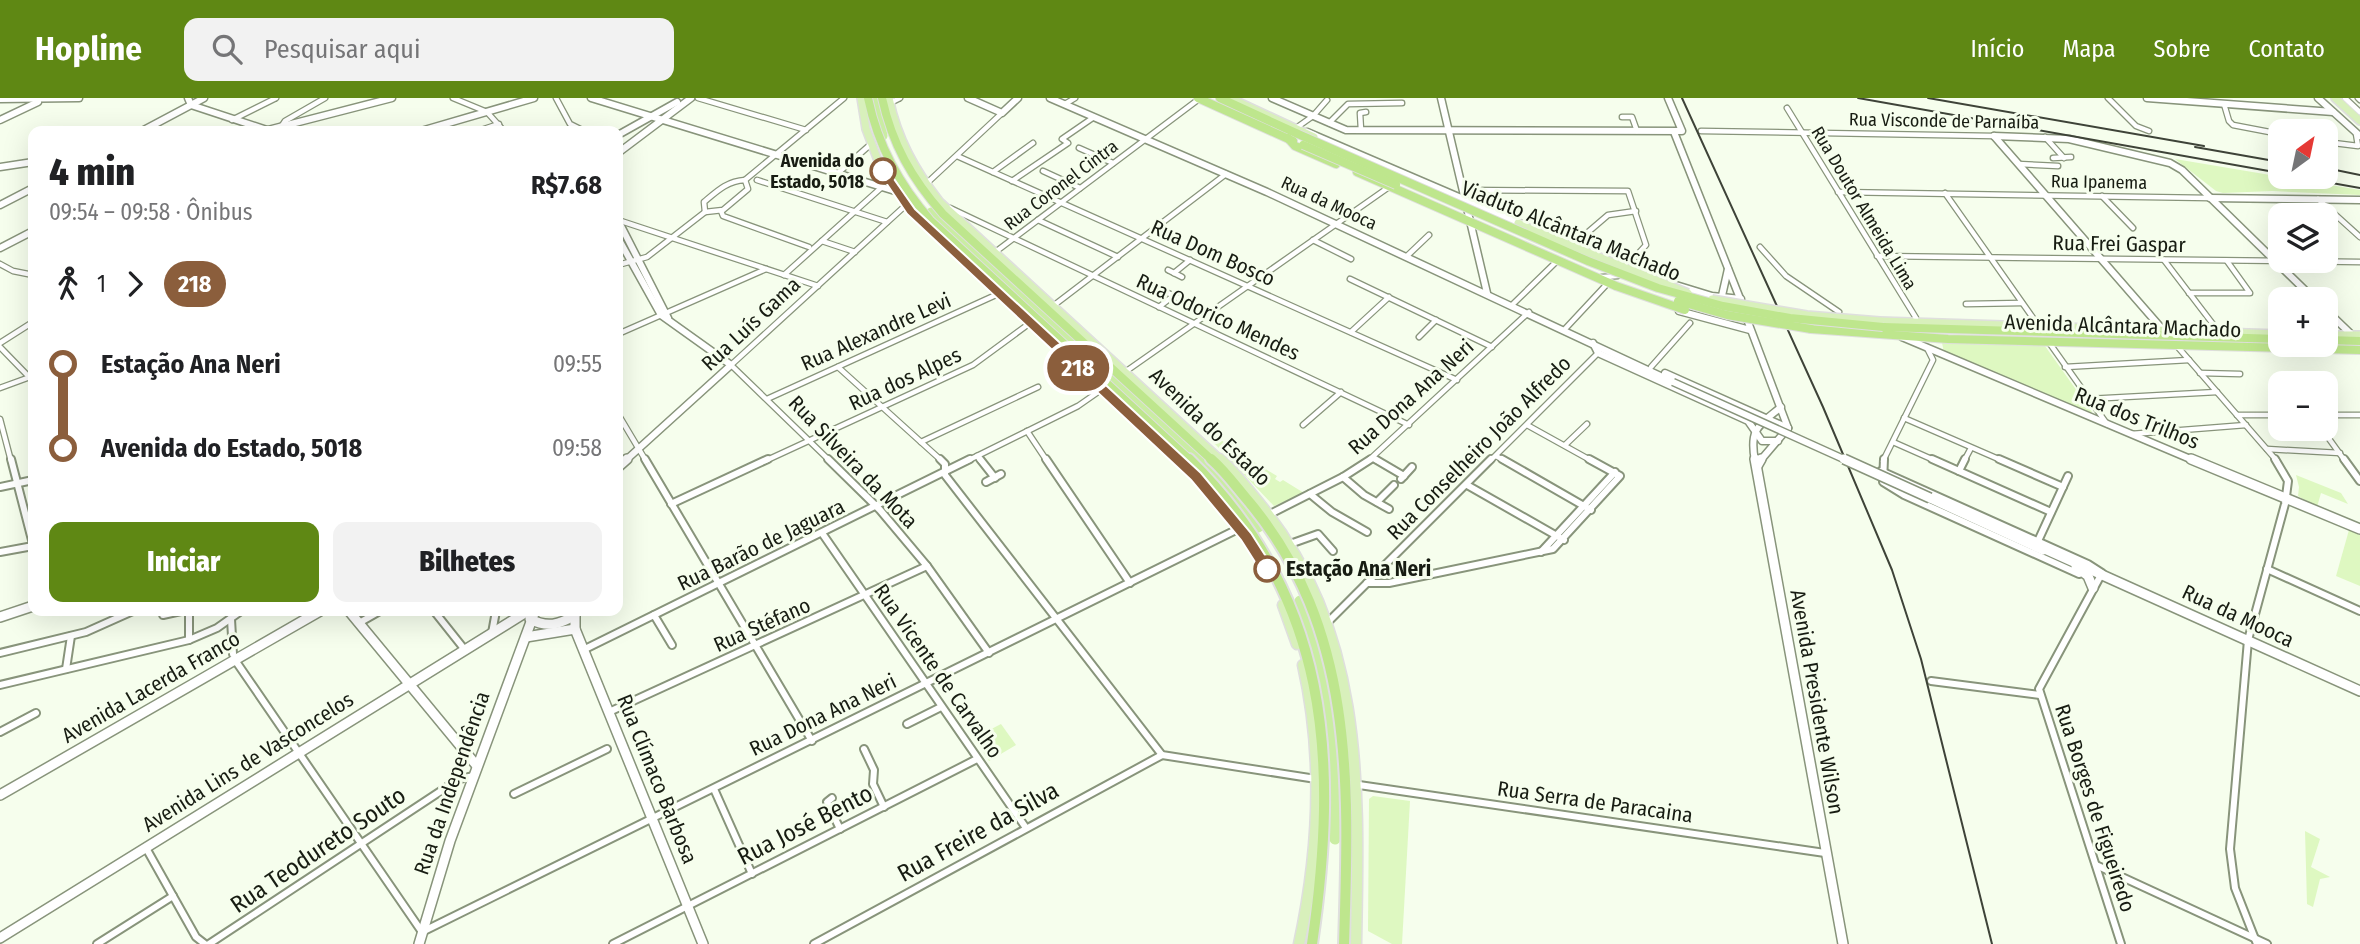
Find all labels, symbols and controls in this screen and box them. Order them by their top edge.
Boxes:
search box [184,18,674,81]
text: Hopline [35,29,142,69]
icon: search [208,30,246,68]
text: Pesquisar aqui [264,34,421,65]
text: Início [1971,35,2024,63]
text: Mapa [2062,35,2116,63]
text: Sobre [2154,35,2210,63]
text: Contato [2248,35,2325,63]
street label: Rua Visconde de Parnaíba [1849,108,2040,134]
north arrow [2268,119,2338,189]
map controls [2268,119,2338,441]
street label: Rua Doutor Almeida Lima [1807,122,1922,294]
street label: Rua Coronel Cintra [1000,135,1122,235]
text: 4 min [49,149,135,195]
place label: Avenida do Estado, 5018 [770,150,864,193]
marker: Avenida do Estado, 5018 [870,158,896,184]
text: R$7.68 [531,170,602,201]
street label: Rua Ipanema [2051,170,2147,194]
street label: Rua da Mooca [1278,171,1381,235]
street label: Viaduto Alcântara Machado [1457,175,1685,287]
text: 09:54 – 09:58 · Ônibus [49,198,252,226]
button: layers [2268,203,2338,273]
street label: Rua Dom Bosco [1147,214,1279,292]
street label: Rua Frei Gaspar [2052,230,2186,258]
icon: walk [49,265,87,303]
icon: forward [116,265,154,303]
street label: Rua Odorico Mendes [1132,268,1304,366]
text: 1 [97,270,106,298]
text: 218 [178,270,212,298]
street label: Rua Luís Gama [696,272,806,376]
street label: Rua Alexandre Levi [797,287,955,377]
button: + [2268,287,2338,357]
street label: Avenida Alcântara Machado [2004,309,2242,343]
street label: Rua Dona Ana Neri [1343,334,1479,460]
street label: Rua dos Alpes [845,342,965,416]
line badge: 218 [1038,345,1118,391]
text: Estação Ana Neri [101,349,281,380]
text: 09:55 [553,350,602,378]
street label: Rua Conselheiro João Alfredo [1382,351,1576,545]
text: 218 [1061,354,1095,382]
street label: Avenida do Estado [1144,362,1276,492]
button: − [2268,371,2338,441]
street label: Rua dos Trilhos [2071,381,2203,455]
street label: Rua Silveira da Mota [783,390,923,534]
text: Avenida do Estado, 5018 [101,433,362,464]
text: 09:58 [552,434,602,462]
street label: Rua Barão de Jaguara [673,493,849,597]
button: Iniciar [49,522,319,602]
button: Bilhetes [333,522,602,602]
marker: Estação Ana Neri [1254,556,1280,582]
place label: Estação Ana Neri [1286,556,1431,582]
street label: Rua Vicente de Carvalho [868,579,1008,763]
street label: Rua da Mooca [2178,579,2298,653]
street label: Avenida Presidente Wilson [1784,588,1850,816]
street label: Rua Stéfano [709,592,815,658]
street label: Avenida Lacerda Franco [57,625,245,749]
street label: Rua Dona Ana Neri [745,668,901,762]
street label: Avenida Lins de Vasconcelos [138,686,358,838]
street label: Rua da Independência [408,688,496,878]
street label: Rua Clímaco Barbosa [611,691,703,867]
street label: Rua Borges de Figueiredo [2049,701,2141,915]
street label: Rua Serra de Paracaina [1496,775,1694,829]
street label: Rua Freire da Silva [893,776,1063,888]
street label: Rua José Bento [733,779,877,871]
street label: Rua Teodureto Souto [225,781,411,919]

